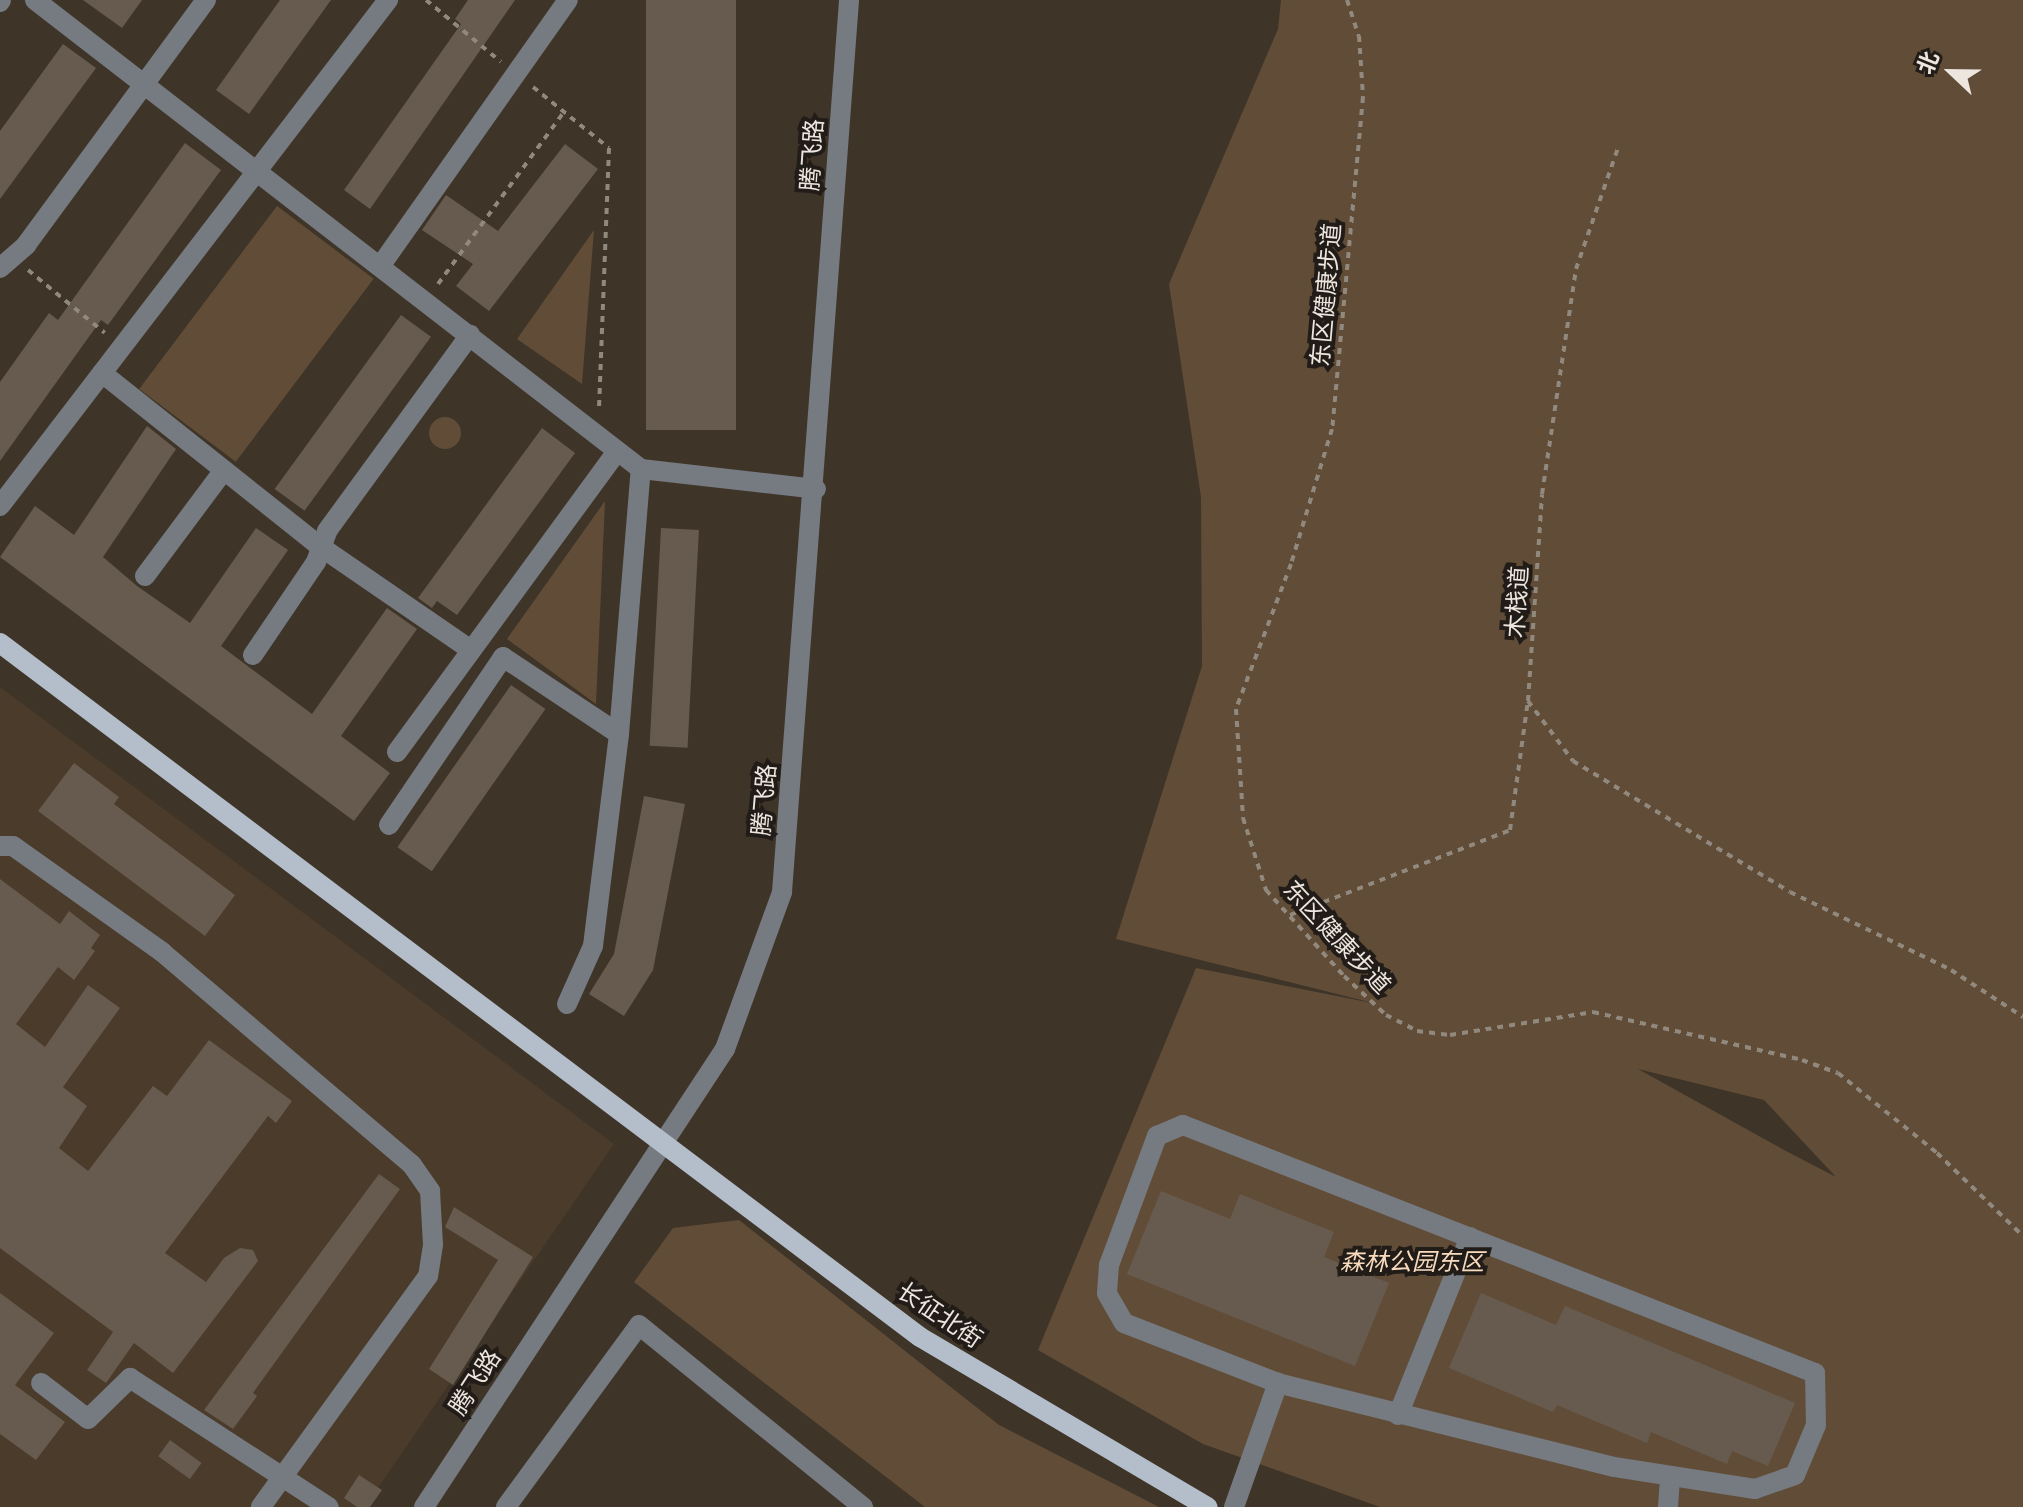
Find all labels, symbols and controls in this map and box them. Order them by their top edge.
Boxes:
north arrow [1911,32,1991,112]
text: 北 [1912,48,1945,78]
street label: 腾飞路 [795,118,829,192]
street label: 东区健康步道 [1305,222,1347,368]
street label: 木栈道 [1500,565,1534,639]
street label: 腾飞路 [747,763,781,837]
street label: 东区健康步道 [1277,875,1397,999]
park label: 森林公园东区 [1340,1248,1484,1276]
street label: 长征北街 [892,1276,988,1354]
street label: 腾飞路 [443,1344,507,1420]

